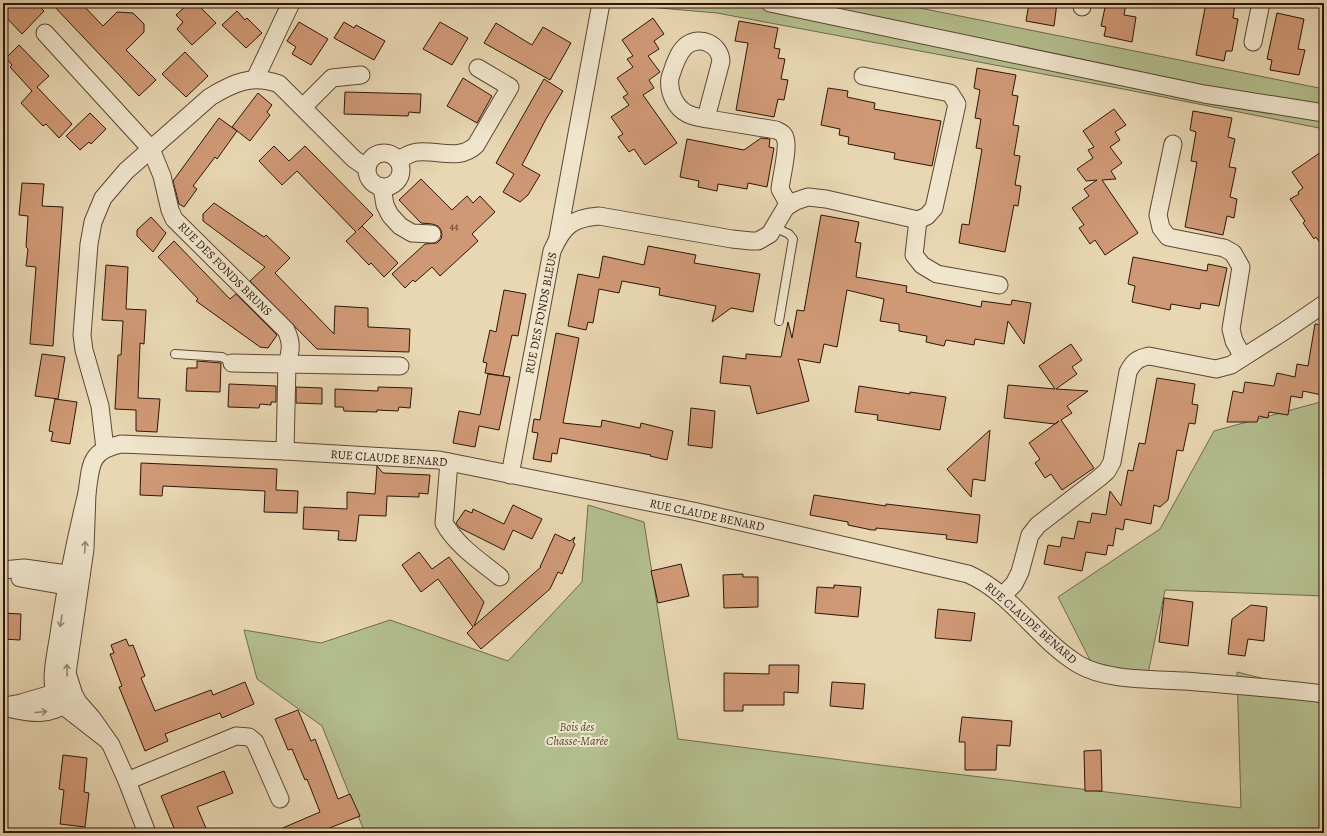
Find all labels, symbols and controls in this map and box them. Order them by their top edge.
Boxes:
street label: RUE DES FONDS BRUNS [175,219,275,319]
house number: 44 [449,220,459,233]
street label: RUE DES FONDS BLEUS [521,251,561,375]
street label: RUE CLAUDE BENARD [330,446,448,470]
street label: RUE CLAUDE BENARD [648,495,766,535]
one-way arrow [81,541,88,554]
street label: RUE CLAUDE BENARD [982,579,1080,667]
one-way arrow [57,615,65,628]
one-way arrow [64,664,71,677]
one-way arrow [34,708,47,716]
park label: Bois des Chasse-Marée [546,719,609,749]

